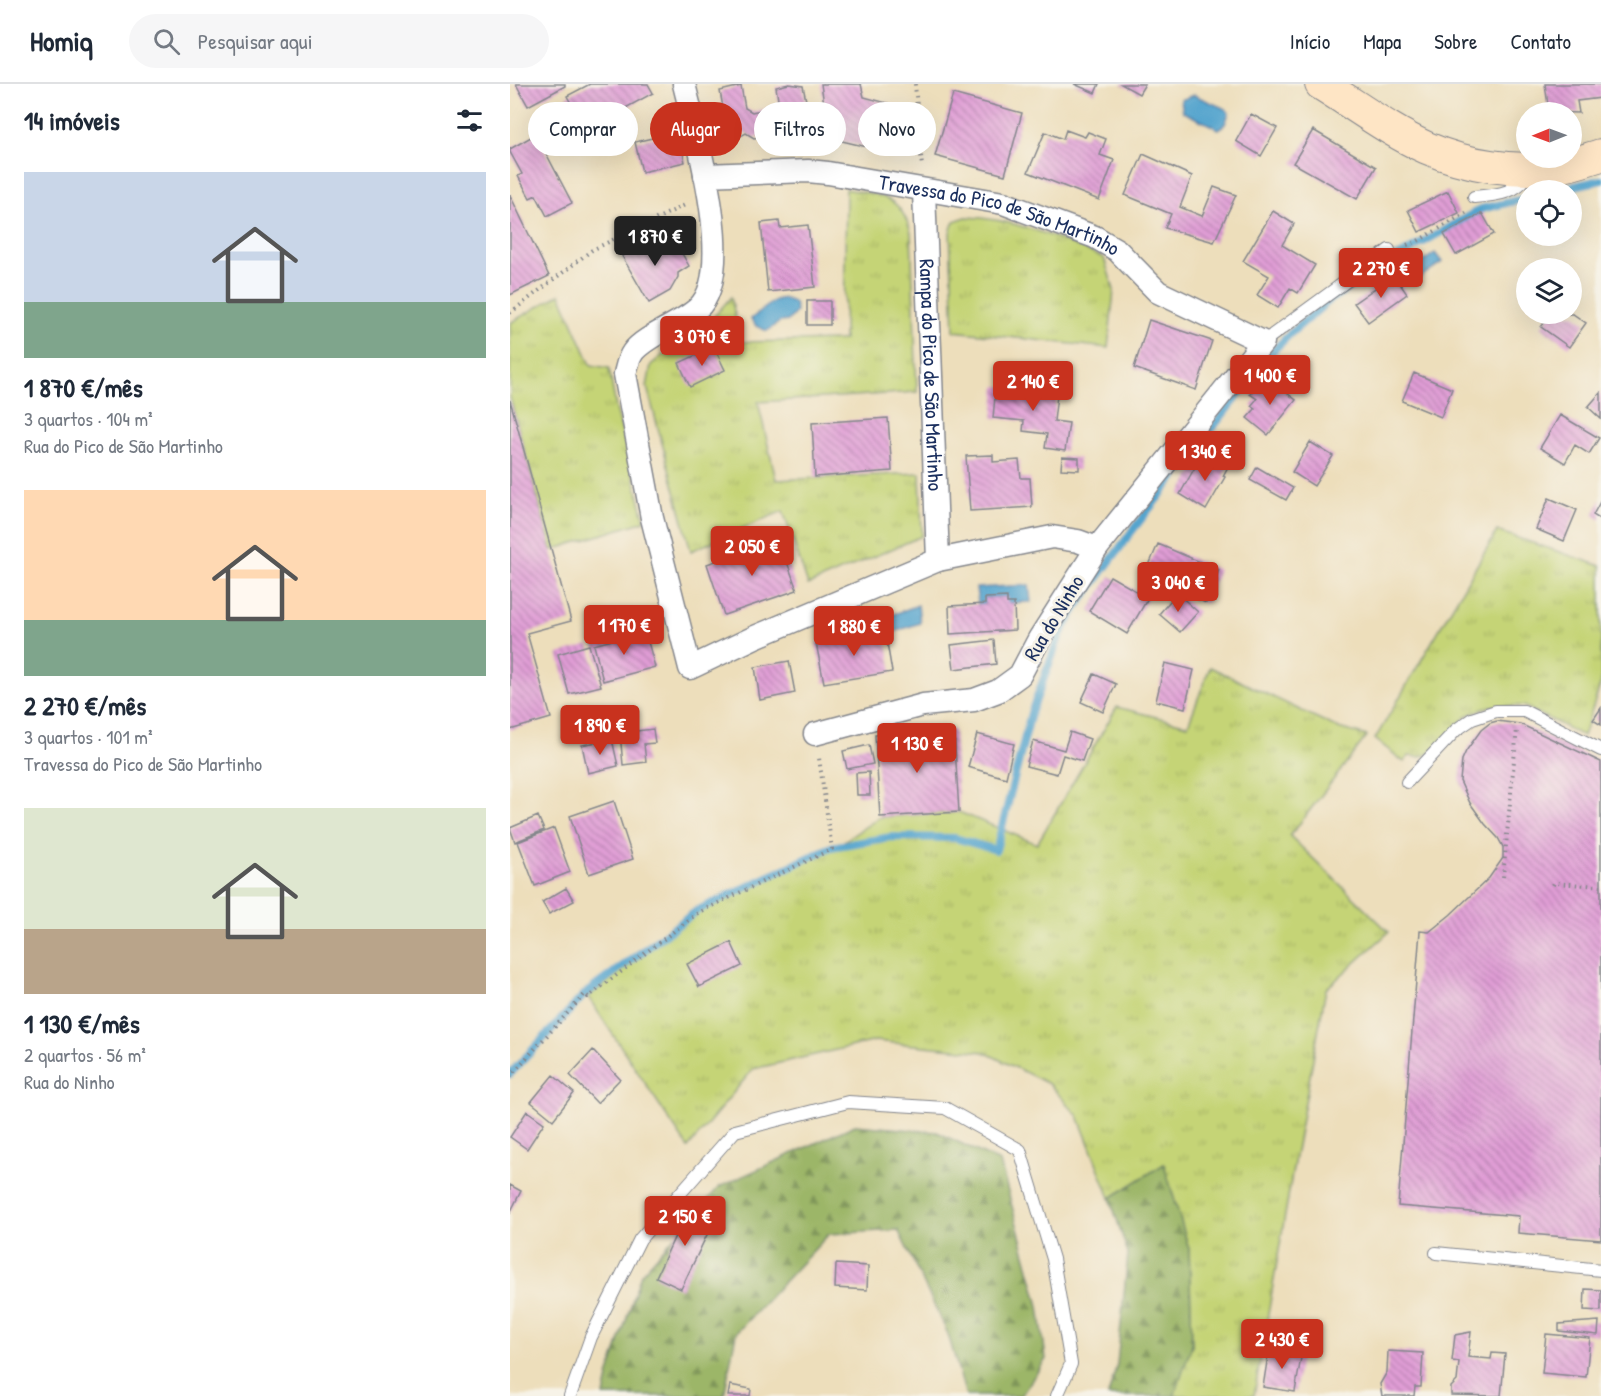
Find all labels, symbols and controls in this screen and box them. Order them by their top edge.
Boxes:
search box [129,14,549,68]
text: Homiq [30,22,93,60]
icon: search [150,25,183,58]
text: Pesquisar aqui [198,26,313,56]
text: Início [1290,27,1330,56]
text: Mapa [1363,27,1401,56]
text: Sobre [1434,27,1477,56]
text: Contato [1510,27,1571,56]
chip: Comprar [528,102,638,156]
chip: Alugar [650,102,742,156]
chip: Filtros [754,102,846,156]
chip: Novo [858,102,936,156]
north arrow [1516,102,1582,168]
map controls [1516,102,1582,324]
text: 14 imóveis [24,103,120,138]
icon: filters [453,104,486,137]
street label: Travessa do Pico de São Martinho [877,167,1125,262]
button: locate [1516,180,1582,246]
icon: home [201,211,309,319]
pin: 1 870 € [600,216,710,267]
text: 1 870 € [628,222,682,249]
pin: 2 270 € [1326,248,1436,299]
text: 2 270 € [1353,254,1409,281]
street label: Rampa do Pico de São Martinho [913,258,950,491]
button: layers [1516,258,1582,324]
pin: 3 070 € [647,316,757,367]
text: 3 070 € [674,322,730,349]
pin: 1 400 € [1215,355,1325,406]
pin: 2 140 € [978,361,1088,412]
text: 1 400 € [1244,361,1296,388]
text: 2 140 € [1007,367,1059,394]
text: 1 870 €/mês [24,370,143,405]
text: 3 quartos · 104 m² [24,405,153,432]
pin: 1 340 € [1150,431,1260,482]
text: Rua do Pico de São Martinho [24,432,223,459]
text: 1 340 € [1179,437,1231,464]
pin: 2 050 € [697,526,807,577]
icon: home [201,529,309,637]
text: 2 050 € [725,532,779,559]
pin: 3 040 € [1123,562,1233,613]
text: 3 040 € [1151,568,1205,595]
street label: Rua do Ninho [1017,569,1091,666]
pin: 1 170 € [569,605,679,656]
pin: 1 880 € [799,606,909,657]
text: 1 170 € [598,611,650,638]
text: 1 880 € [828,612,880,639]
text: 2 270 €/mês [24,688,146,723]
pin: 1 890 € [545,705,655,756]
text: 1 890 € [574,711,626,738]
text: 3 quartos · 101 m² [24,723,152,750]
pin: 1 130 € [862,723,972,774]
text: 1 130 € [891,729,943,756]
text: Travessa do Pico de São Martinho [24,750,262,777]
icon: home [201,847,309,955]
text: 1 130 €/mês [24,1006,140,1041]
text: 2 quartos · 56 m² [24,1041,146,1068]
text: Rua do Ninho [24,1068,115,1095]
pin: 2 150 € [630,1196,740,1247]
text: 2 150 € [659,1202,711,1229]
pin: 2 430 € [1227,1319,1337,1370]
text: 2 430 € [1255,1325,1309,1352]

